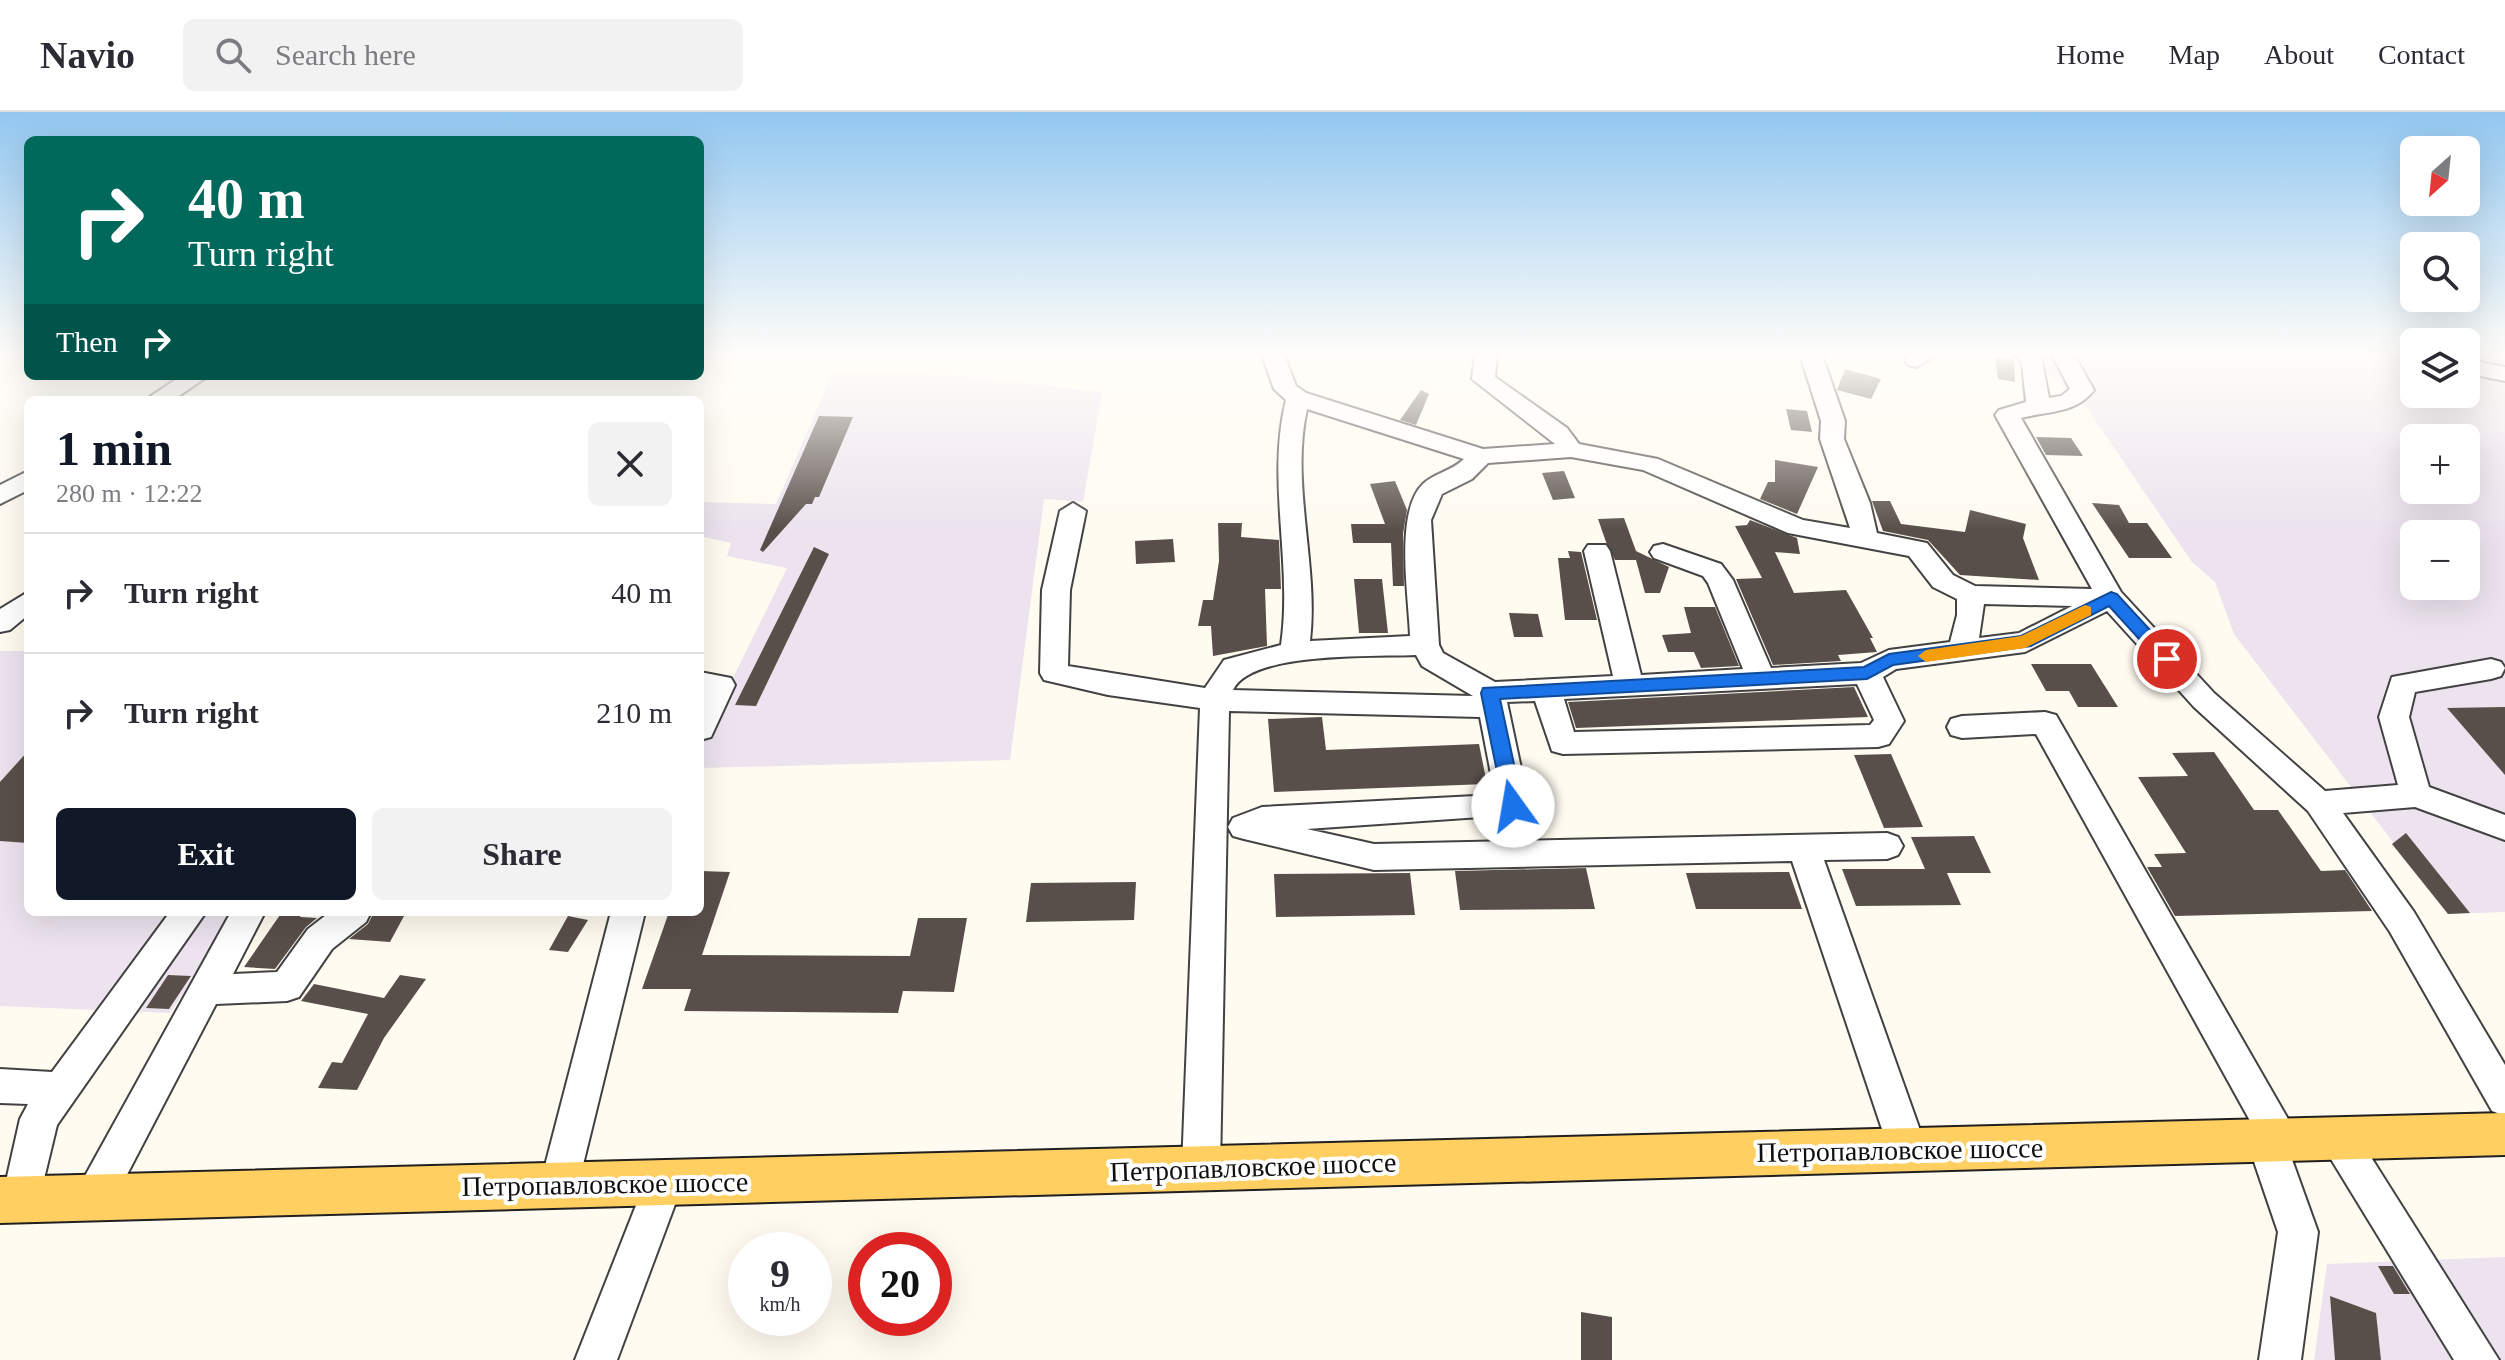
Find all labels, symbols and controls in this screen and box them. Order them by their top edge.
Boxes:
search box [183,19,743,91]
icon: search [211,33,255,77]
text: Navio [40,34,135,76]
text: Search here [275,38,416,71]
text: Home [2056,39,2125,70]
text: Map [2169,39,2220,70]
text: About [2264,39,2334,70]
text: Contact [2378,39,2465,70]
north arrow [2400,136,2480,216]
map controls [2400,136,2480,600]
icon: right [56,168,160,272]
text: 40 m [188,168,305,230]
button: search [2400,232,2480,312]
text: Turn right [188,234,334,274]
icon: right [134,320,178,364]
text: Then [56,325,118,358]
button: layers [2400,328,2480,408]
text: 1 min [56,422,172,475]
button: close [588,422,672,506]
button: + [2400,424,2480,504]
text: 280 m · 12:22 [56,479,203,508]
button: − [2400,520,2480,600]
icon: right [56,571,100,615]
text: Turn right [124,576,259,609]
text: 40 m [611,576,672,609]
pin [2133,625,2201,693]
icon: arrive [2145,637,2189,681]
icon: right [56,691,100,735]
text: Turn right [124,696,259,729]
text: 210 m [596,696,672,729]
position arrow [1471,764,1555,848]
button: Exit [56,808,356,900]
button: Share [372,808,672,900]
street label: Петропавловское шоссе [1756,1132,2044,1168]
street label: Петропавловское шоссе [1109,1147,1397,1187]
street label: Петропавловское шоссе [461,1166,749,1202]
speed limit sign: 20 [848,1232,952,1336]
text: 9 [770,1251,790,1296]
text: km/h [759,1293,801,1315]

